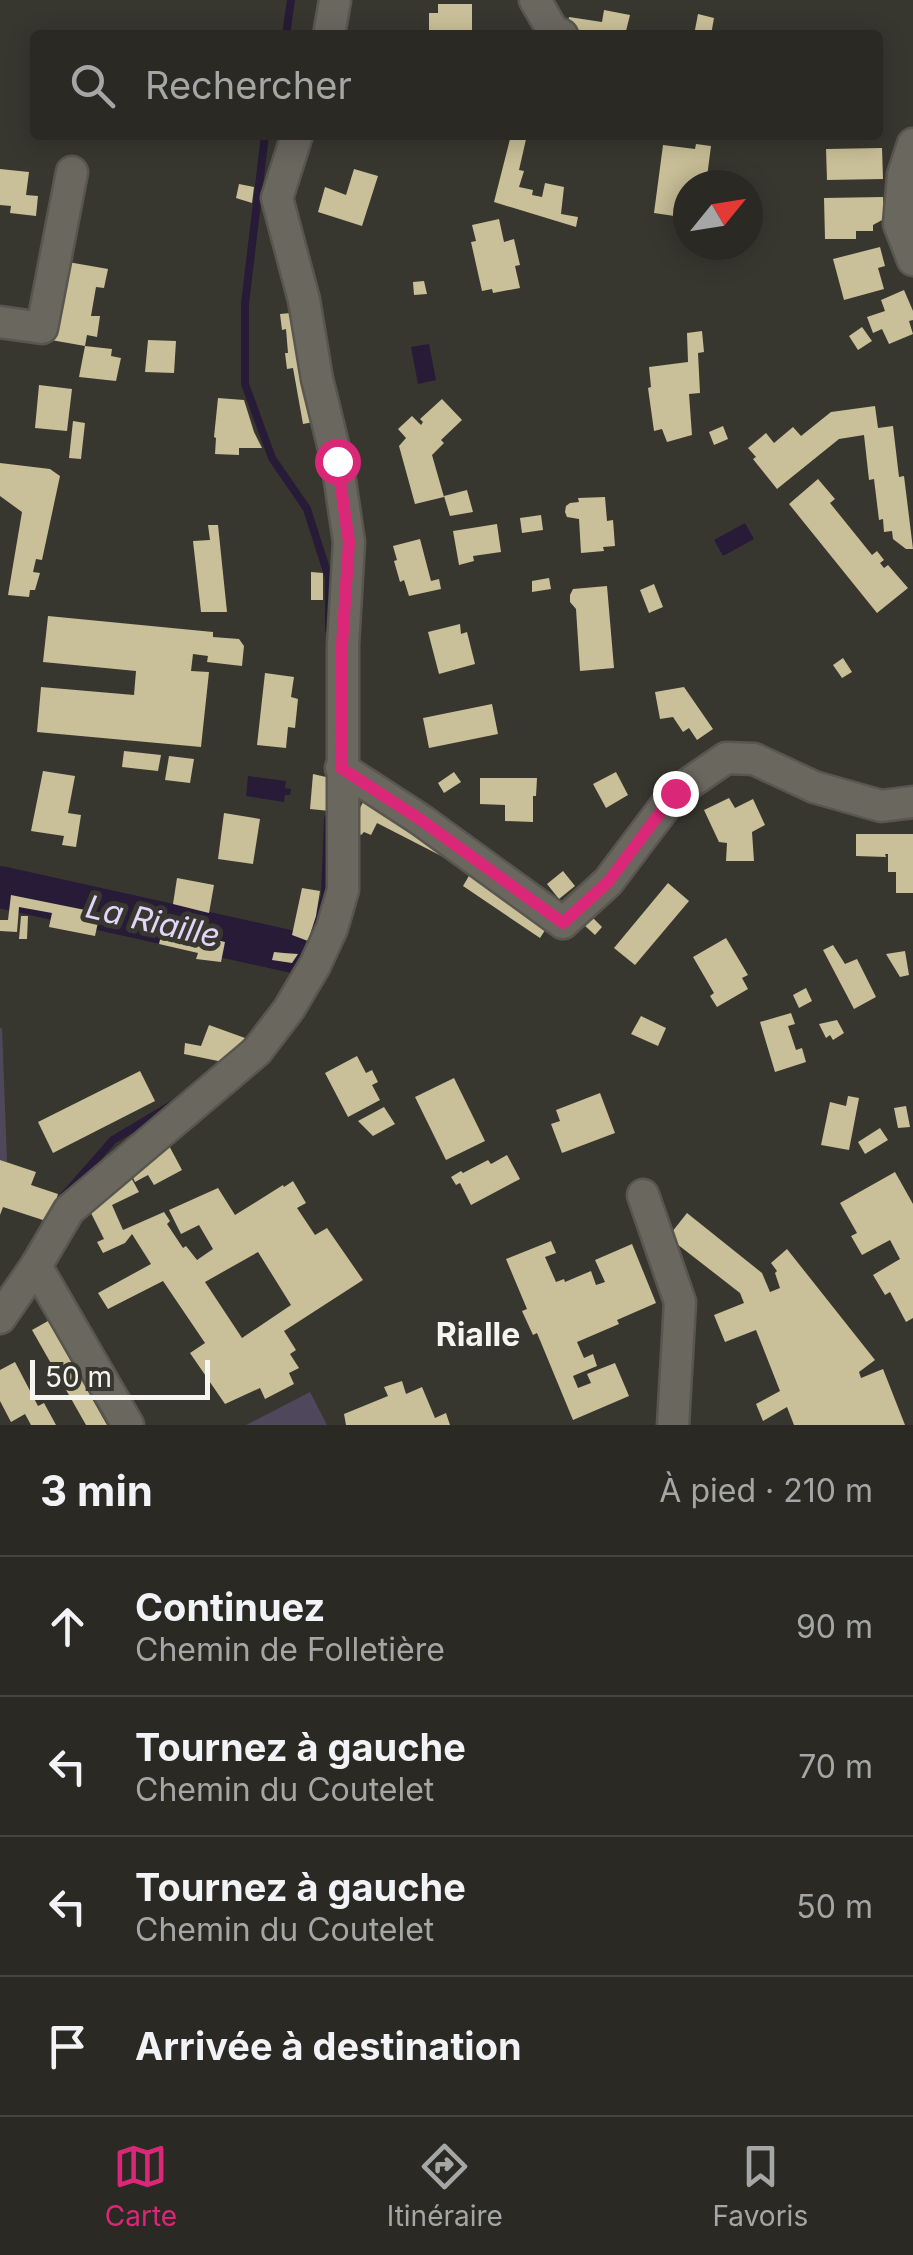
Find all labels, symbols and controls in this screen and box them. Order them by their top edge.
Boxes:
search box [30,30,883,140]
icon: search [65,58,120,113]
text: Rechercher [145,62,352,108]
north arrow [673,170,763,260]
route start [315,439,361,485]
route end [653,771,699,817]
water label: La Riaille [82,887,224,955]
district label: Rialle [436,1315,520,1354]
scale bar [30,1355,210,1400]
text: 50 m [45,1360,112,1394]
text: 3 min [40,1465,153,1516]
text: À pied · 210 m [659,1471,873,1510]
text: Continuez [135,1584,325,1630]
icon: ahead [40,1599,95,1654]
text: 90 m [796,1607,873,1646]
text: Chemin de Folletière [135,1630,445,1669]
text: Tournez à gauche [135,1724,466,1770]
icon: left [40,1739,95,1794]
text: 70 m [798,1747,873,1786]
text: Chemin du Coutelet [135,1770,434,1809]
text: Tournez à gauche [135,1864,466,1910]
icon: left [40,1879,95,1934]
text: 50 m [796,1887,873,1926]
text: Chemin du Coutelet [135,1910,434,1949]
icon: arrive [40,2019,95,2074]
text: Arrivée à destination [135,2023,522,2069]
tab: Carte [105,2139,177,2233]
tab: Itinéraire [387,2139,503,2233]
tab: Favoris [713,2139,808,2233]

